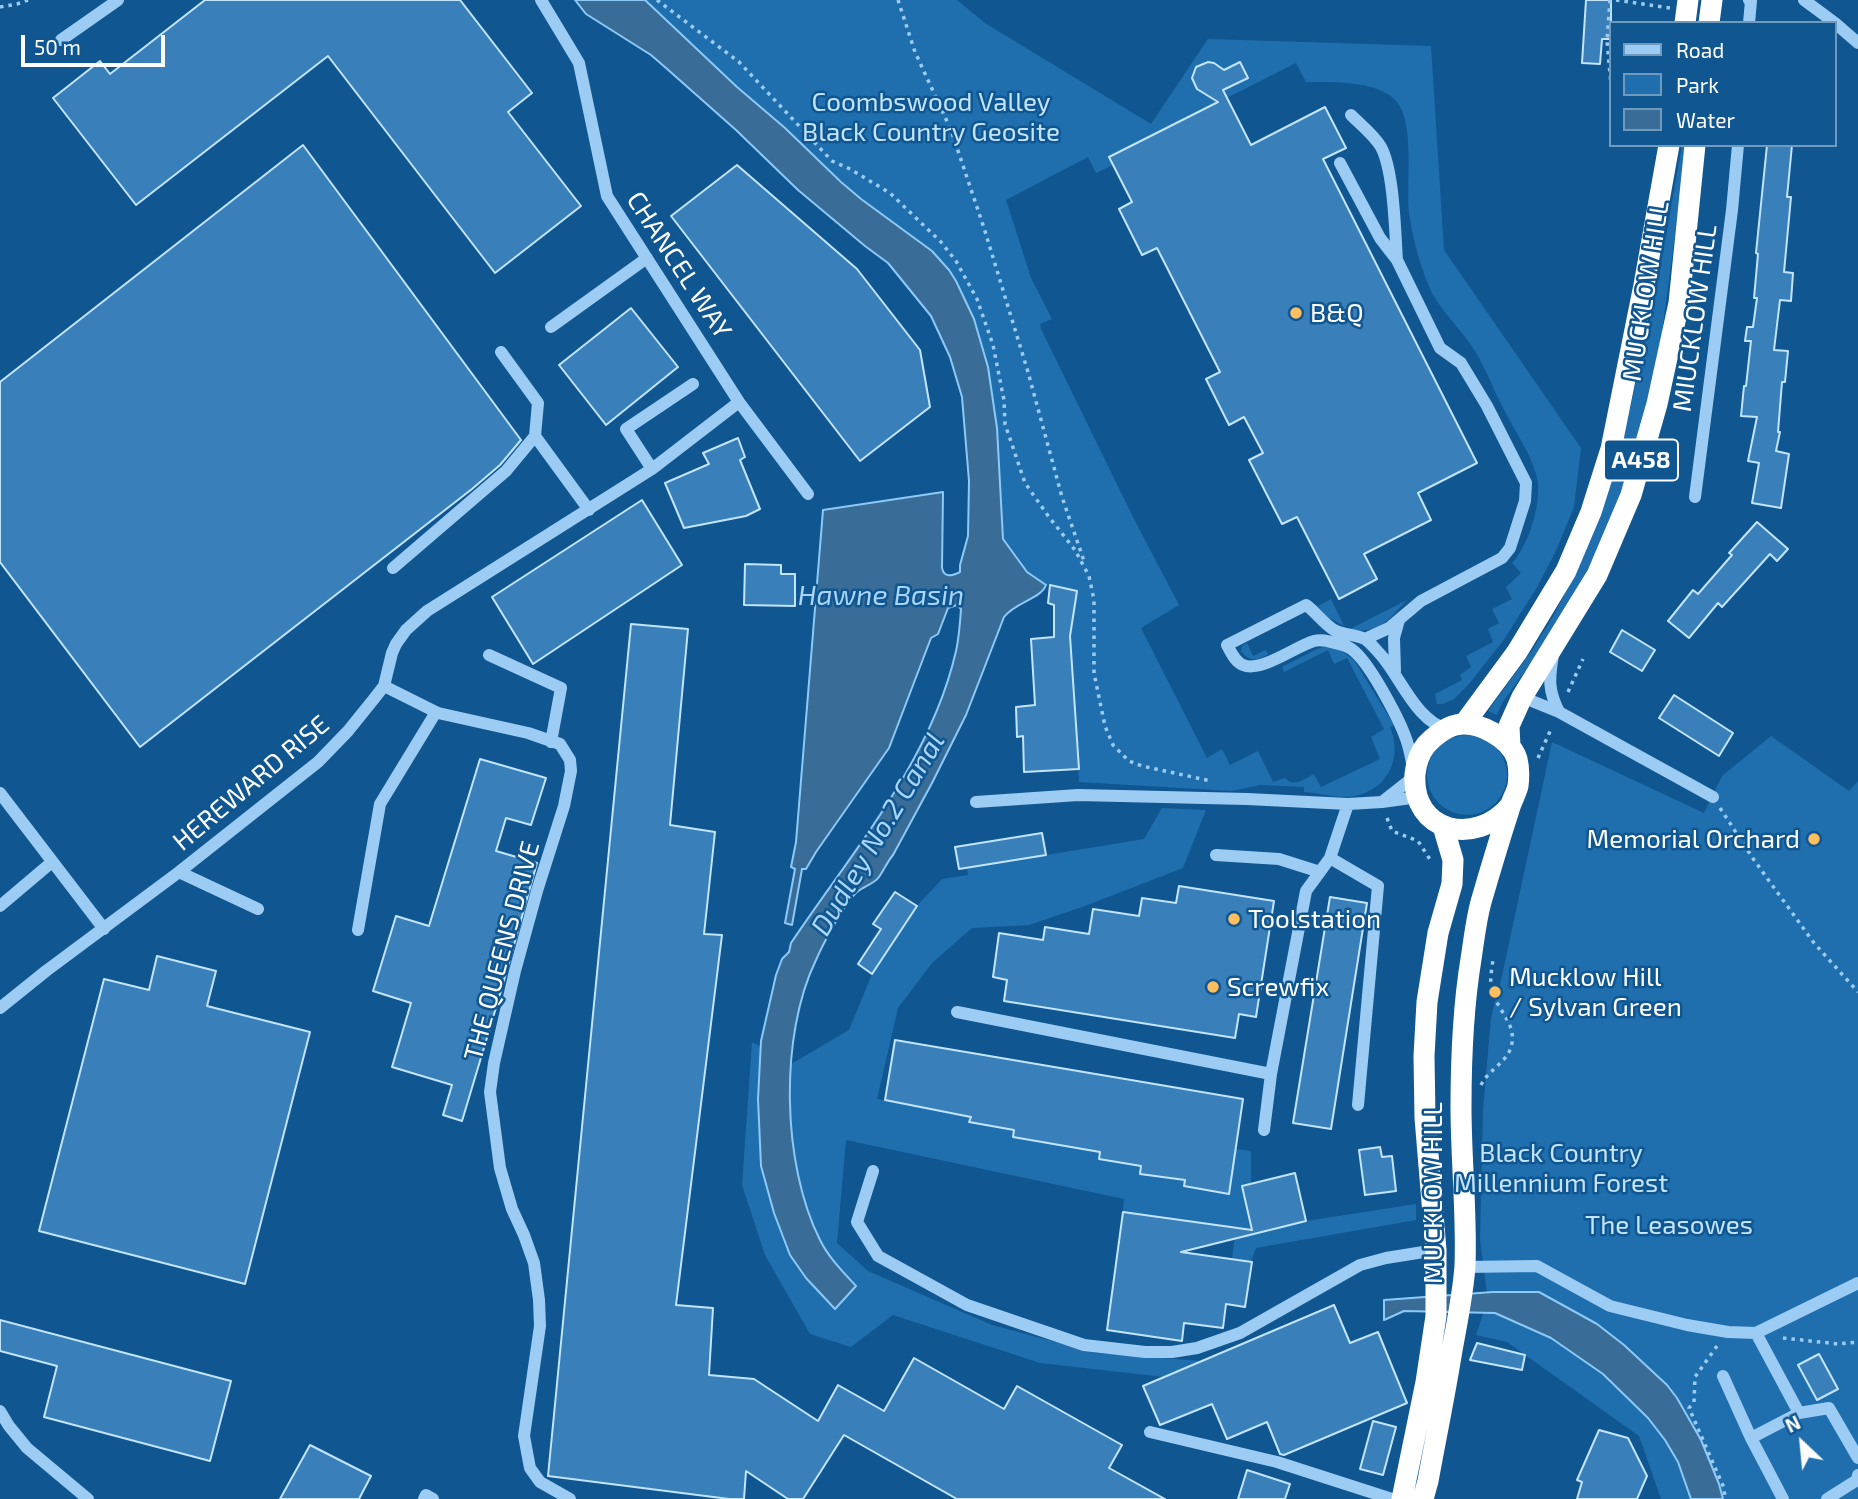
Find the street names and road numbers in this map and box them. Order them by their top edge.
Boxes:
street label: CHANCEL WAY [620,186,738,344]
street label: MUCKLOW HILL [1616,199,1676,383]
street label: MIUCKLOW HILL [1666,222,1724,414]
road number: A458 [1604,439,1678,480]
street label: HEREWARD RISE [167,709,335,857]
street label: THE QUEENS DRIVE [458,838,546,1064]
street label: MUCKLOW HILL [1417,1102,1449,1284]

